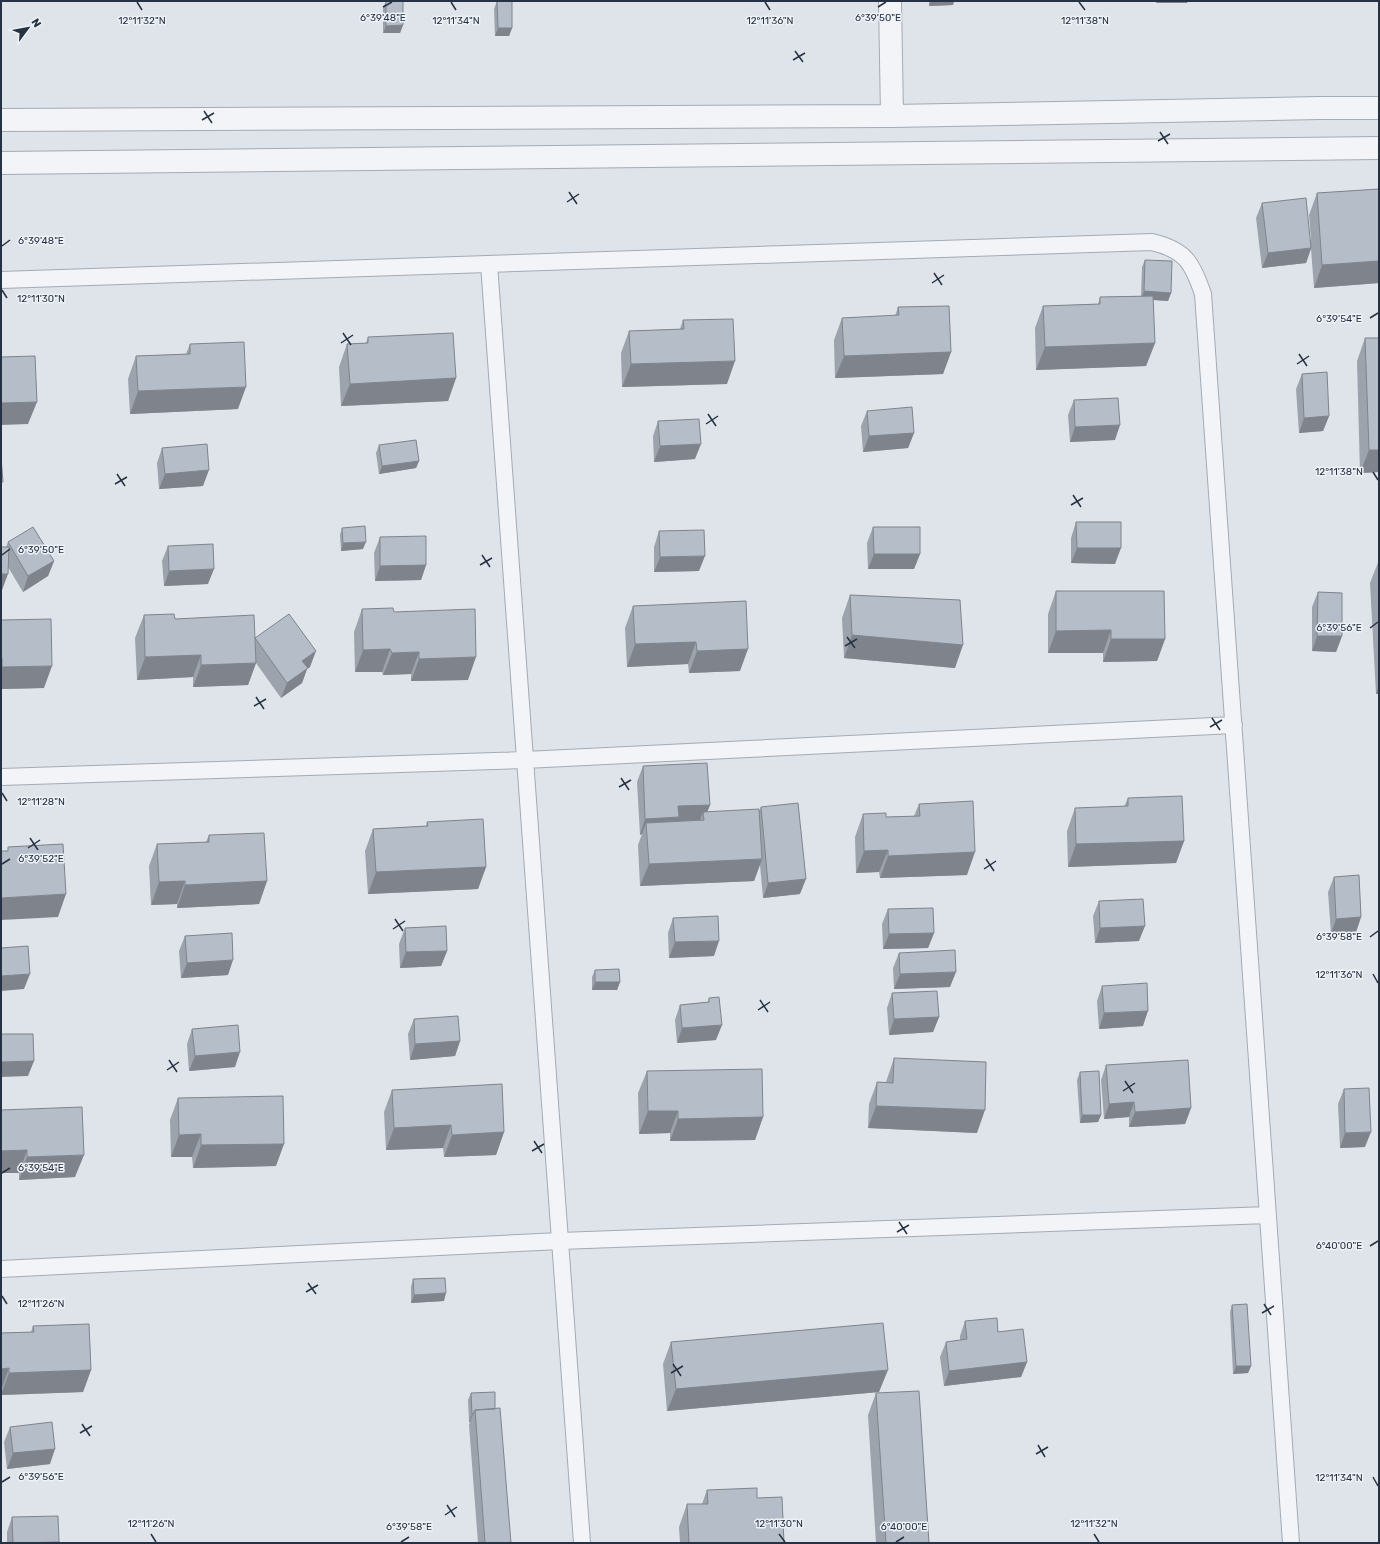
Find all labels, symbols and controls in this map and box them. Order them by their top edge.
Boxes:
north arrow [8,8,48,48]
text: 6°39'48"E [360,12,406,24]
text: 6°39'50"E [855,12,901,24]
text: 12°11'32"N [118,15,166,27]
text: 12°11'34"N [432,15,480,27]
text: 12°11'36"N [746,15,794,27]
text: 12°11'38"N [1061,15,1109,27]
text: N [28,16,44,30]
text: 6°39'48"E [18,235,64,247]
text: 12°11'30"N [17,293,65,305]
text: 6°39'54"E [1316,313,1362,325]
text: 12°11'38"N [1315,466,1363,478]
text: 6°39'50"E [18,544,64,556]
text: 6°39'56"E [1316,622,1362,634]
text: 12°11'28"N [17,796,65,808]
text: 6°39'52"E [18,853,64,865]
text: 6°39'58"E [1316,931,1362,943]
text: 12°11'36"N [1315,969,1363,981]
text: 6°39'54"E [18,1162,64,1174]
text: 6°40'00"E [1316,1240,1362,1252]
text: 12°11'26"N [18,1298,65,1310]
text: 6°39'56"E [18,1471,64,1483]
text: 12°11'34"N [1315,1472,1363,1484]
text: 12°11'26"N [128,1518,175,1530]
text: 12°11'30"N [755,1518,803,1530]
text: 12°11'32"N [1070,1518,1118,1530]
text: 6°39'58"E [386,1521,432,1533]
text: 6°40'00"E [881,1521,927,1533]

